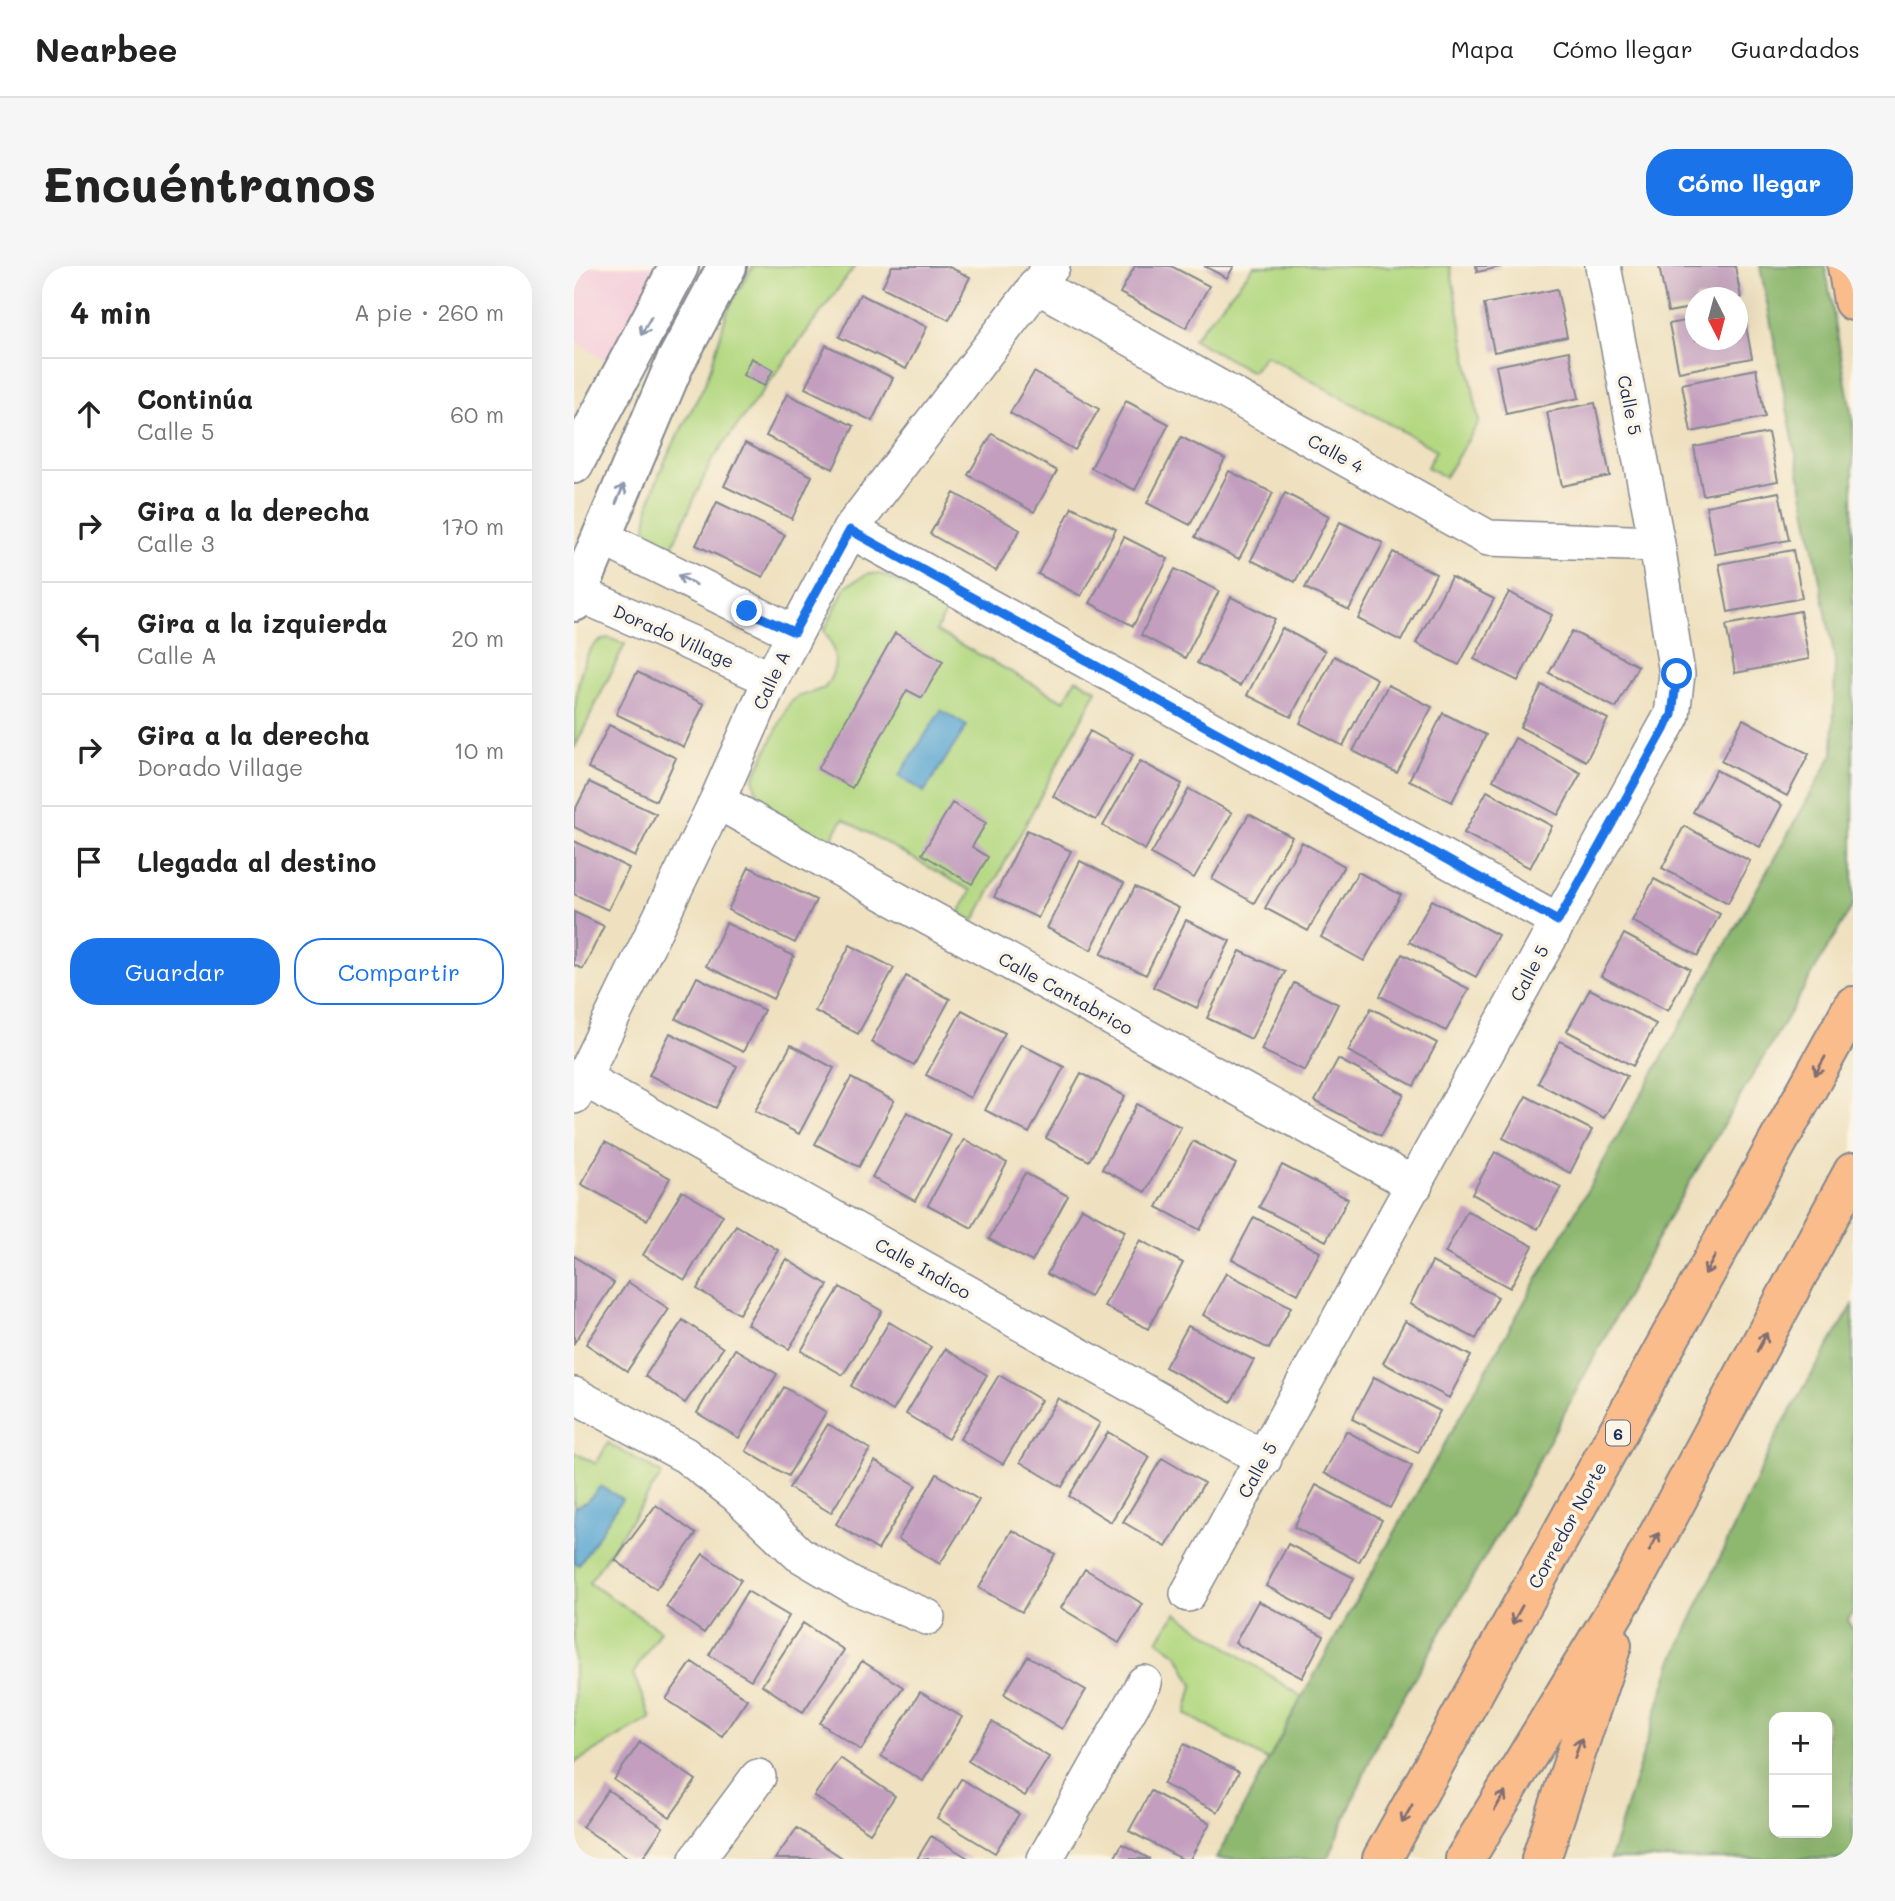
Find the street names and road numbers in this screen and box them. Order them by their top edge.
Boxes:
street label: Calle 5 [1612,373,1648,437]
street label: Calle 4 [1304,428,1369,478]
street label: Dorado Village [610,599,738,673]
street label: Calle A [747,647,795,713]
street label: Calle 5 [1504,941,1554,1005]
street label: Calle Cantabrico [994,946,1138,1040]
street label: Calle Indico [871,1232,975,1304]
road number: 6 [1606,1420,1630,1446]
street label: Calle 5 [1232,1438,1282,1502]
street label: Corredor Norte [1522,1457,1612,1593]

